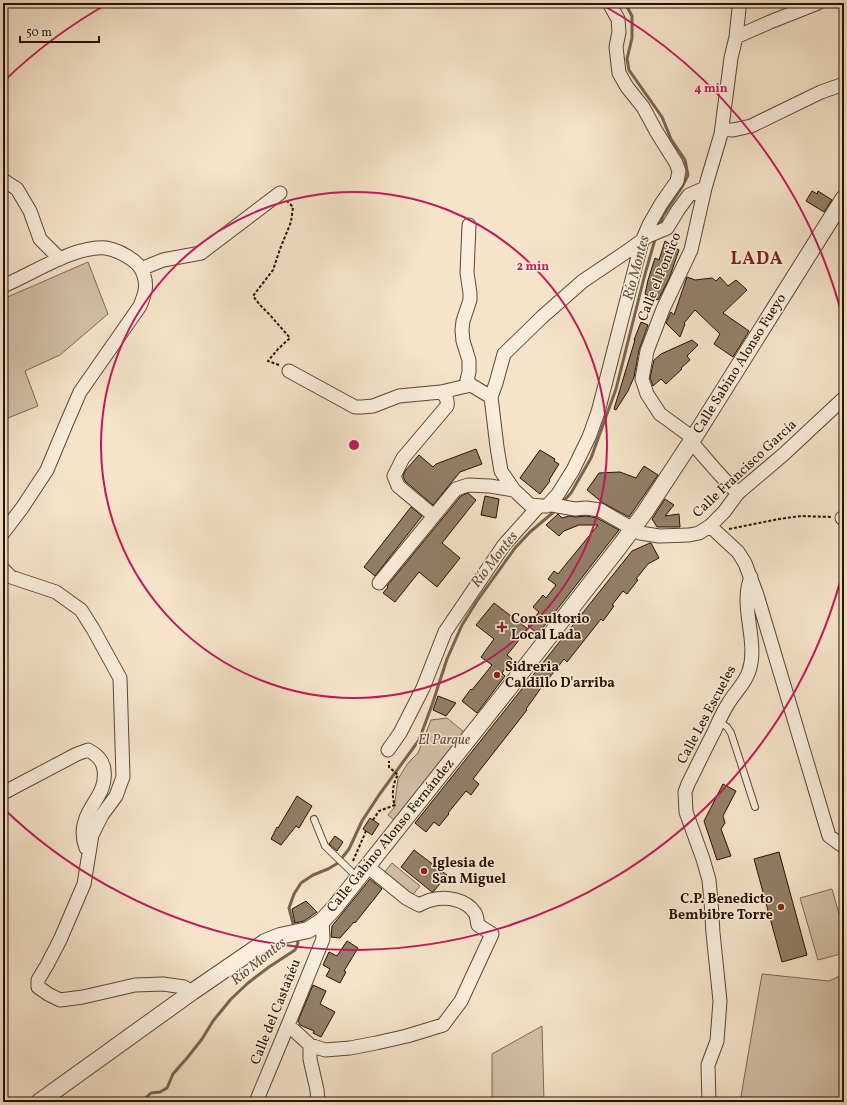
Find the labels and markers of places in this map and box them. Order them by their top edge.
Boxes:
centre of rings [347,438,361,452]
place label: Consultorio Local Lada [511,610,589,645]
marker: Consultorio Local Lada [496,621,508,633]
place label: Sidreria Caldillo D'arriba [505,658,615,693]
marker: Sidreria Caldillo D'arriba [492,670,502,680]
place label: Iglesia de San Miguel [432,854,506,889]
marker: Iglesia de San Miguel [419,866,429,876]
place label: C.P. Benedicto Bembibre Torre [669,890,773,925]
marker: C.P. Benedicto Bembibre Torre [776,902,786,912]

